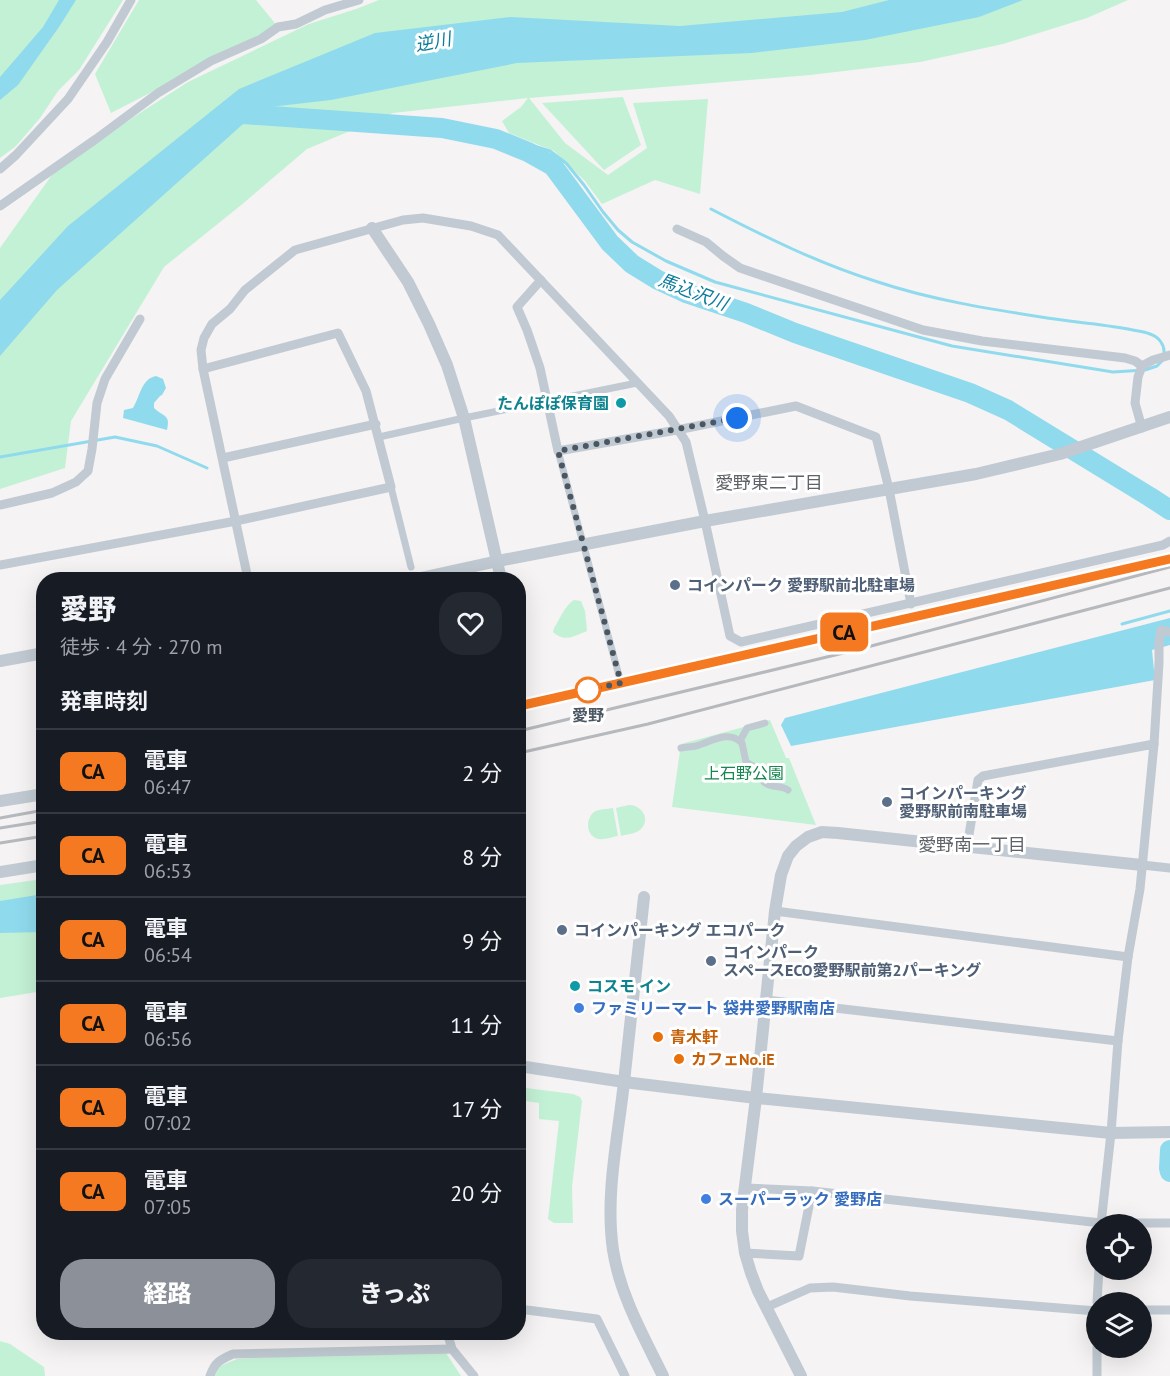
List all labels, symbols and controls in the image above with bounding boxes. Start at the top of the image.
water label: 逆川 [413,26,455,56]
water label: 馬込沢川 [655,268,733,316]
place label: たんぽぽ保育園 [497,393,609,413]
marker: たんぽぽ保育園 [614,396,628,410]
your location [722,403,752,433]
district label: 愛野東二丁目 [715,471,823,494]
place label: コインパーク 愛野駅前北駐車場 [687,575,915,595]
marker: コインパーク 愛野駅前北駐車場 [668,578,682,592]
text: 愛野 [60,590,116,627]
button: heart [439,592,502,655]
line badge: CA [817,612,871,652]
text: CA [832,619,856,646]
text: 徒歩 · 4 分 · 270 m [60,634,223,660]
marker: 愛野 [575,677,601,703]
text: 発車時刻 [60,687,148,715]
place label: 愛野 [572,705,604,725]
text: 電車 [144,746,188,774]
text: CA [81,758,105,785]
text: 2 分 [462,759,502,787]
park label: 上石野公園 [704,763,784,783]
text: 06:47 [144,774,192,800]
place label: コインパーキング 愛野駅前南駐車場 [899,783,1027,821]
marker: コインパーキング 愛野駅前南駐車場 [880,795,894,809]
text: 電車 [144,830,188,858]
district label: 愛野南一丁目 [918,833,1026,856]
text: CA [81,842,105,869]
text: 8 分 [462,843,502,871]
text: 06:53 [144,858,192,884]
text: 電車 [144,914,188,942]
place label: コインパーキング エコパーク [574,920,786,940]
marker: コインパーキング エコパーク [555,923,569,937]
text: CA [81,926,105,953]
text: 9 分 [462,927,502,955]
text: 06:54 [144,942,192,968]
place label: コインパーク スペースECO愛野駅前第2パーキング [723,942,981,980]
marker: コインパーク スペースECO愛野駅前第2パーキング [704,954,718,968]
place label: コスモ イン [587,976,671,996]
marker: コスモ イン [568,979,582,993]
text: 電車 [144,998,188,1026]
place label: ファミリーマート 袋井愛野駅南店 [591,998,835,1018]
marker: ファミリーマート 袋井愛野駅南店 [572,1001,586,1015]
text: CA [81,1010,105,1037]
text: 11 分 [450,1011,502,1039]
text: 06:56 [144,1026,192,1052]
place label: 青木軒 [670,1027,718,1047]
marker: 青木軒 [651,1030,665,1044]
place label: カフェNo.iE [691,1049,775,1069]
marker: カフェNo.iE [672,1052,686,1066]
text: 電車 [144,1082,188,1110]
text: CA [81,1094,105,1121]
text: 17 分 [451,1095,502,1123]
text: 07:02 [144,1110,192,1136]
text: 電車 [144,1166,188,1194]
text: CA [81,1178,105,1205]
text: 20 分 [450,1179,502,1207]
place label: スーパーラック 愛野店 [718,1189,882,1209]
marker: スーパーラック 愛野店 [699,1192,713,1206]
text: 07:05 [144,1194,192,1220]
map controls [1086,1214,1152,1358]
button: locate [1086,1214,1152,1280]
button: 経路 [60,1259,275,1328]
button: きっぷ [287,1259,502,1328]
button: layers [1086,1292,1152,1358]

